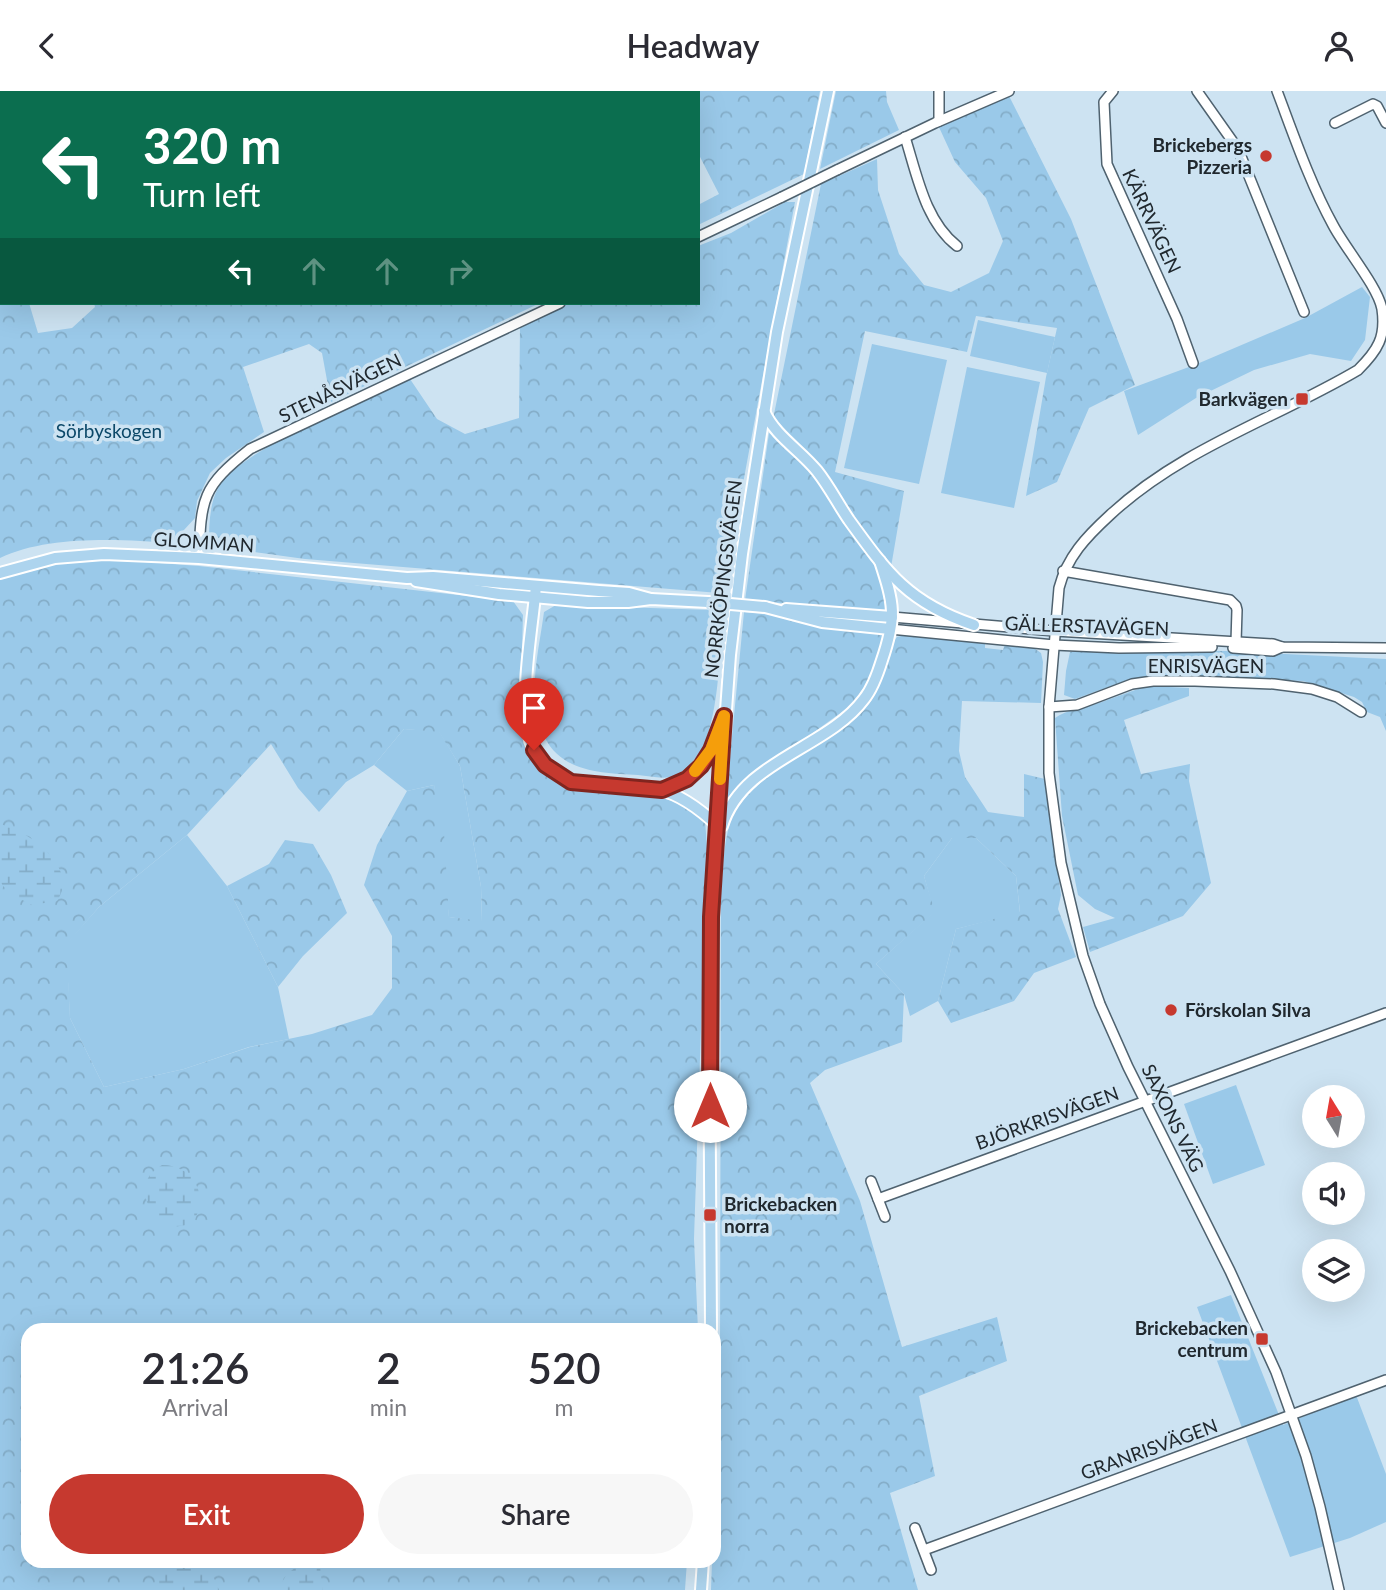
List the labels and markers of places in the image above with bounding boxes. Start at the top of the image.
place label: Brickebergs Pizzeria [1152,133,1252,178]
marker: Brickebergs Pizzeria [1258,148,1274,164]
place label: Barkvägen [1199,387,1288,410]
marker: Barkvägen [1294,391,1310,407]
pin [504,678,564,750]
place label: Förskolan Silva [1185,998,1311,1021]
marker: Förskolan Silva [1163,1002,1179,1018]
place label: Brickebacken norra [724,1192,837,1237]
marker: Brickebacken norra [702,1207,718,1223]
place label: Brickebacken centrum [1135,1316,1248,1361]
marker: Brickebacken centrum [1254,1331,1270,1347]

